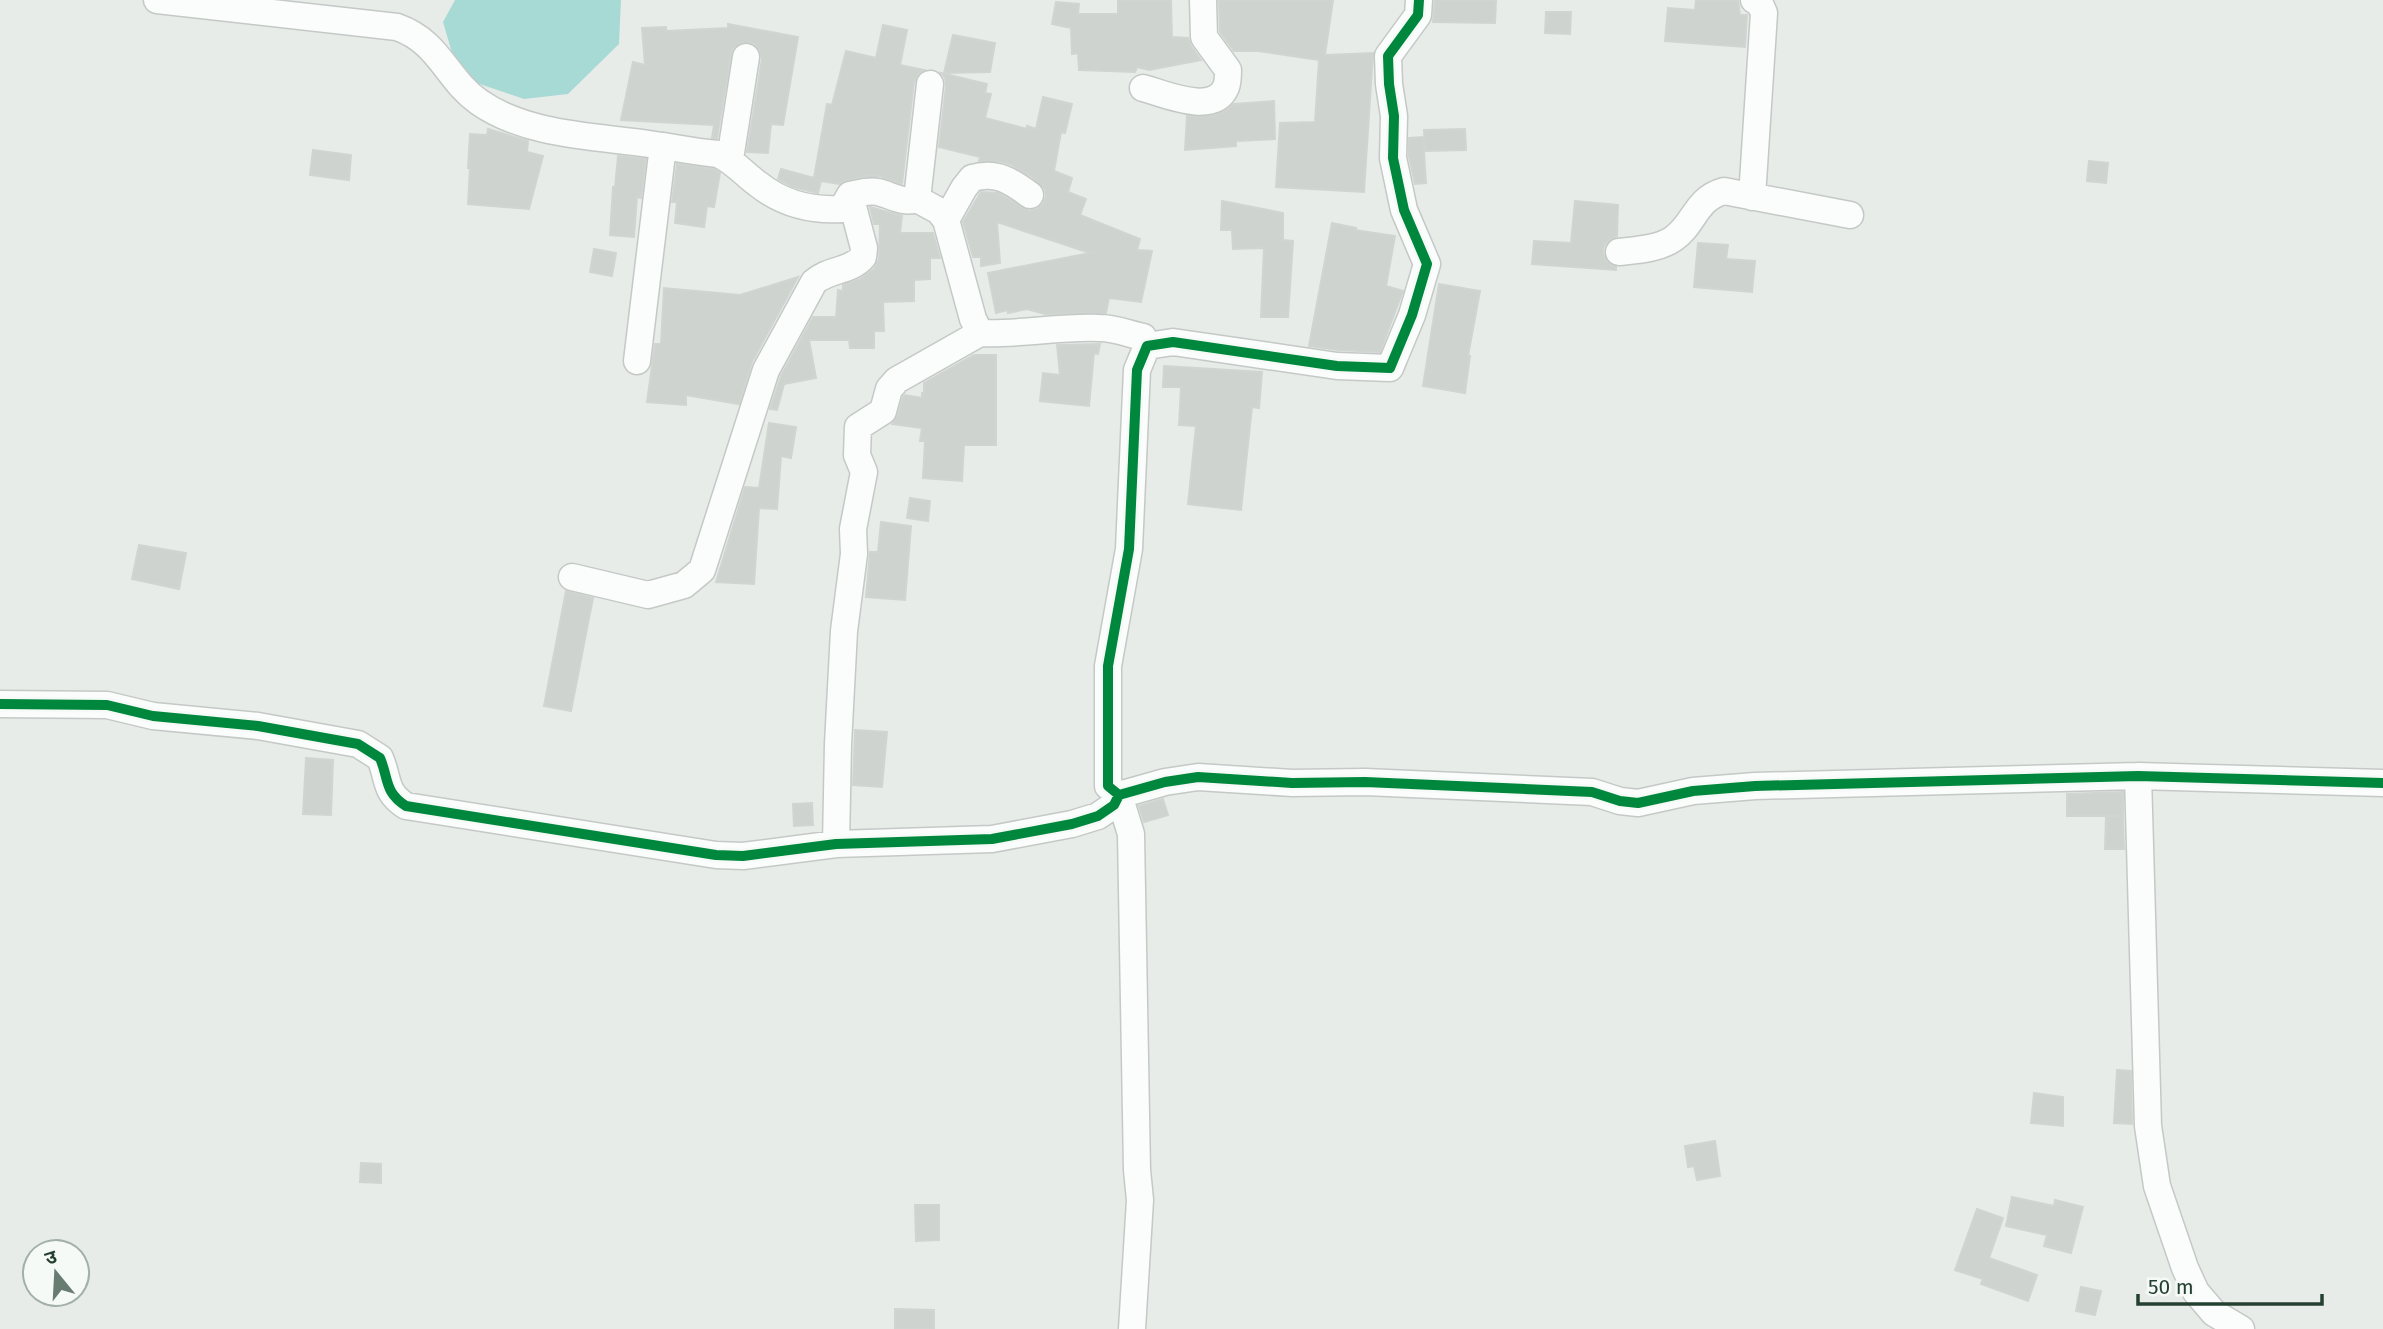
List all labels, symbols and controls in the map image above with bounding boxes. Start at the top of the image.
north arrow [21,1238,91,1308]
text: उ [42,1244,61,1270]
scale bar [2138,1262,2322,1306]
text: 50 m [2148,1274,2194,1300]

